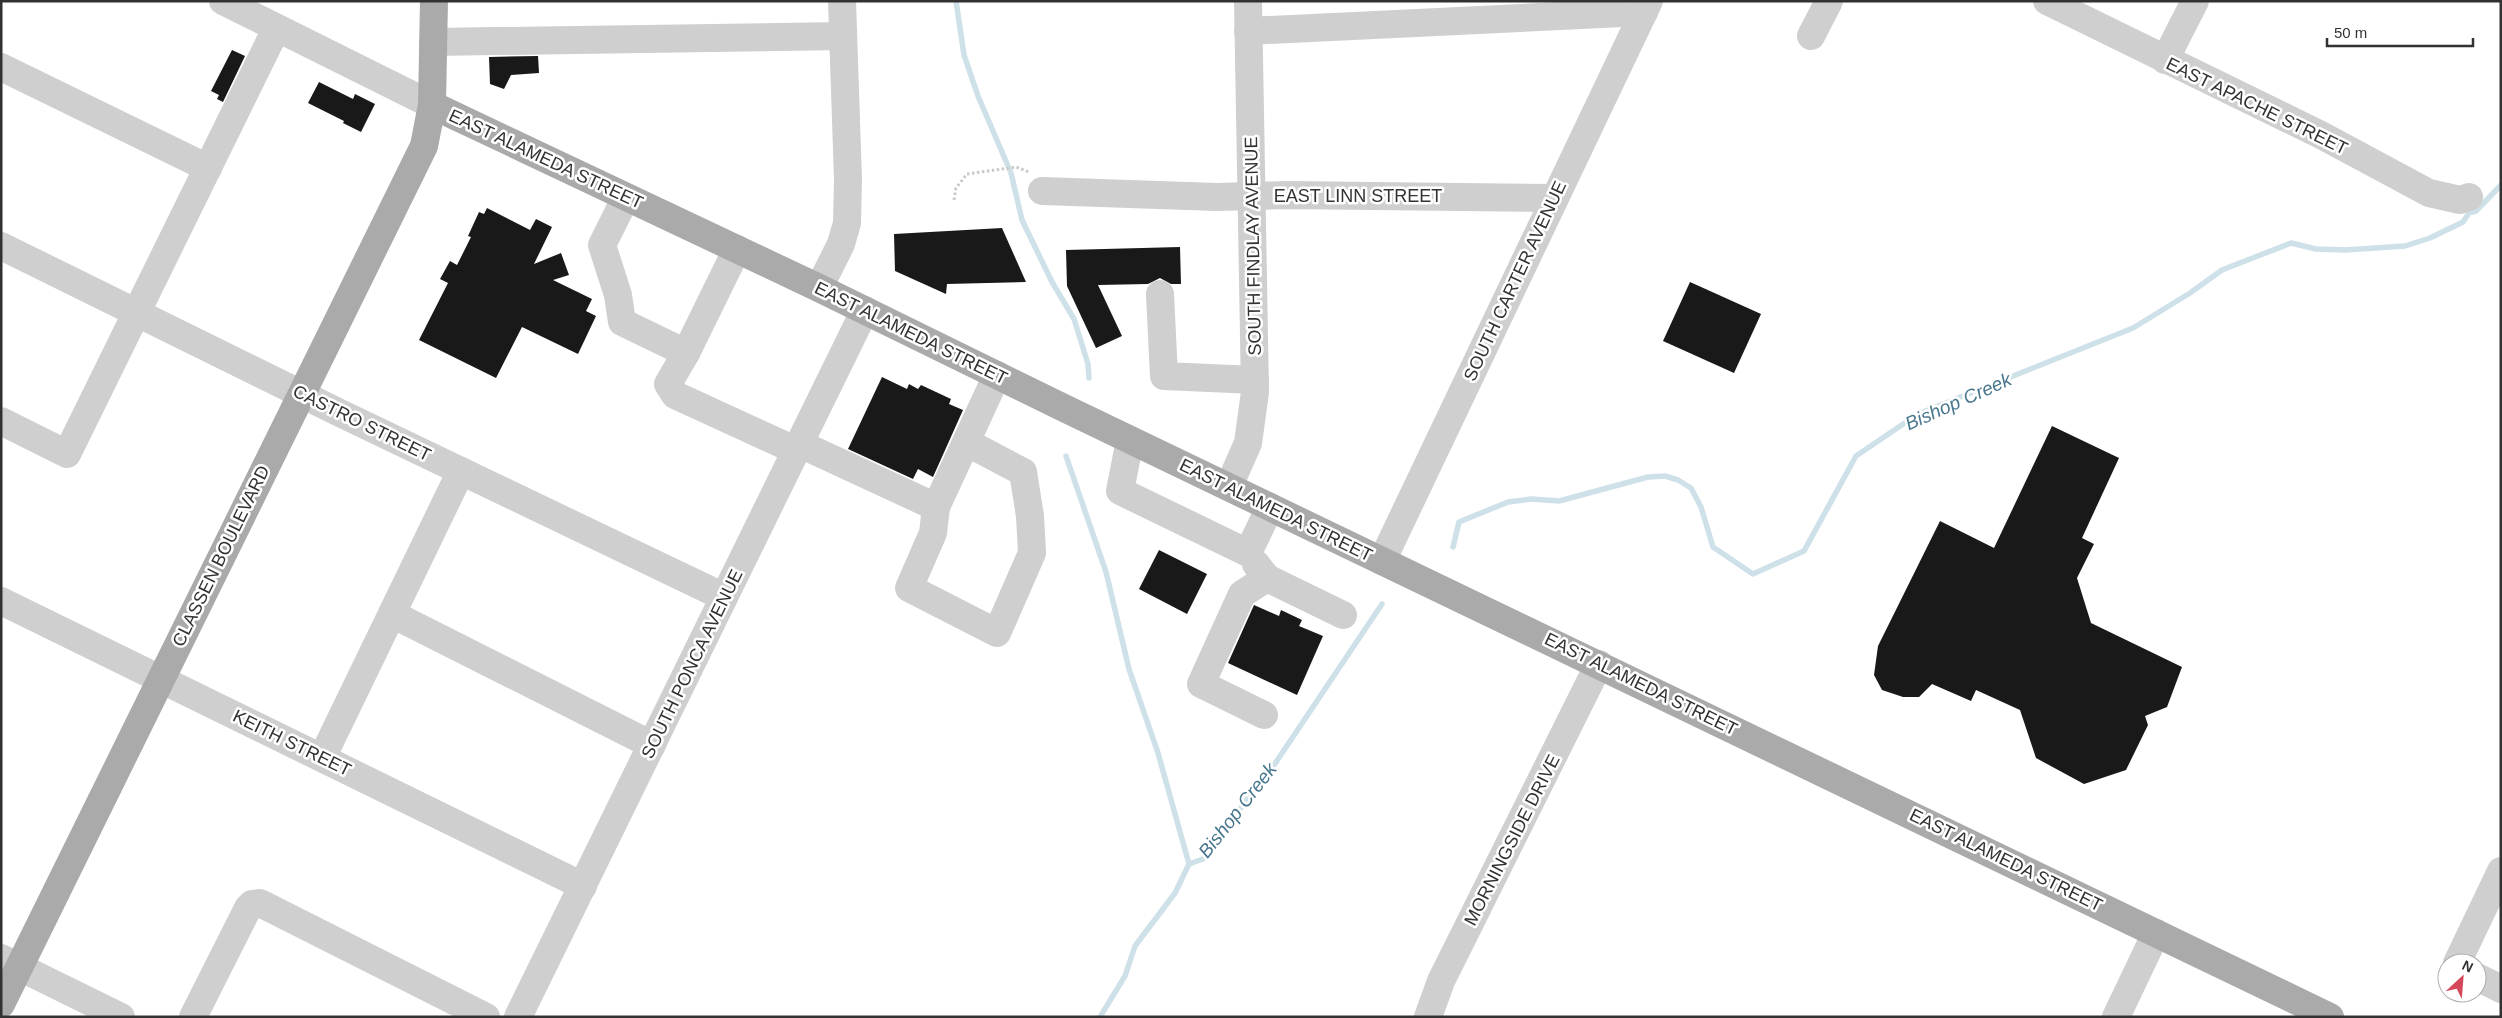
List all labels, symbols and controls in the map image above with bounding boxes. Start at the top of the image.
scale bar [2327,15,2473,47]
text: 50 m [2334,24,2367,41]
street label: EAST APACHE STREET [2163,53,2351,159]
street label: EAST ALAMEDA STREET [446,105,646,213]
street label: SOUTH FINDLAY AVENUE [1241,136,1265,356]
street label: SOUTH CARTER AVENUE [1460,178,1570,384]
street label: EAST LINN STREET [1274,186,1442,206]
street label: EAST ALAMEDA STREET [811,278,1011,388]
water label: Bishop Creek [1902,368,2016,434]
street label: CASTRO STREET [290,381,434,465]
street label: EAST ALAMEDA STREET [1176,455,1376,565]
street label: CLASSEN BOULEVARD [168,462,274,650]
street label: SOUTH PONCA AVENUE [637,566,747,762]
street label: EAST ALAMEDA STREET [1541,629,1741,739]
street label: KEITH STREET [230,706,354,780]
street label: MORNINGSIDE DRIVE [1460,751,1564,929]
water label: Bishop Creek [1194,758,1282,862]
street label: EAST ALAMEDA STREET [1906,805,2106,915]
north arrow [2437,953,2487,1003]
text: N [2460,957,2476,976]

